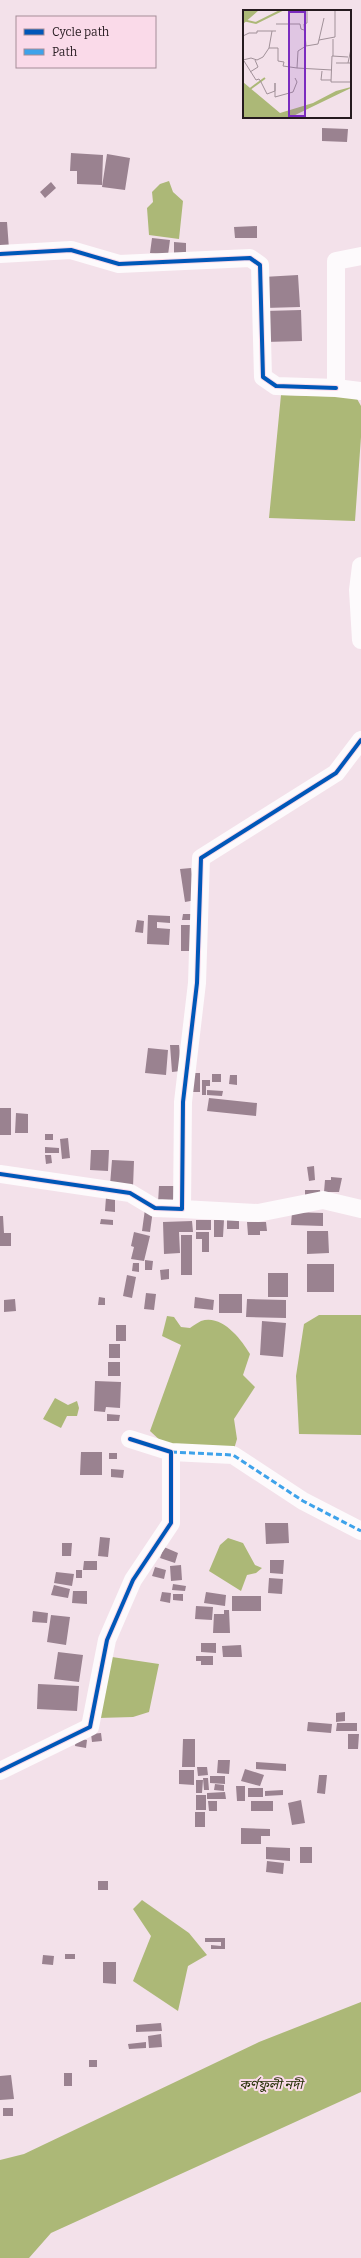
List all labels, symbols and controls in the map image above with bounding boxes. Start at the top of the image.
inset map [243,10,351,118]
legend [16,16,156,68]
text: Cycle path [52,25,110,39]
text: Path [52,45,78,59]
water label: কর্ণফুলী নদী [239,2077,305,2092]

